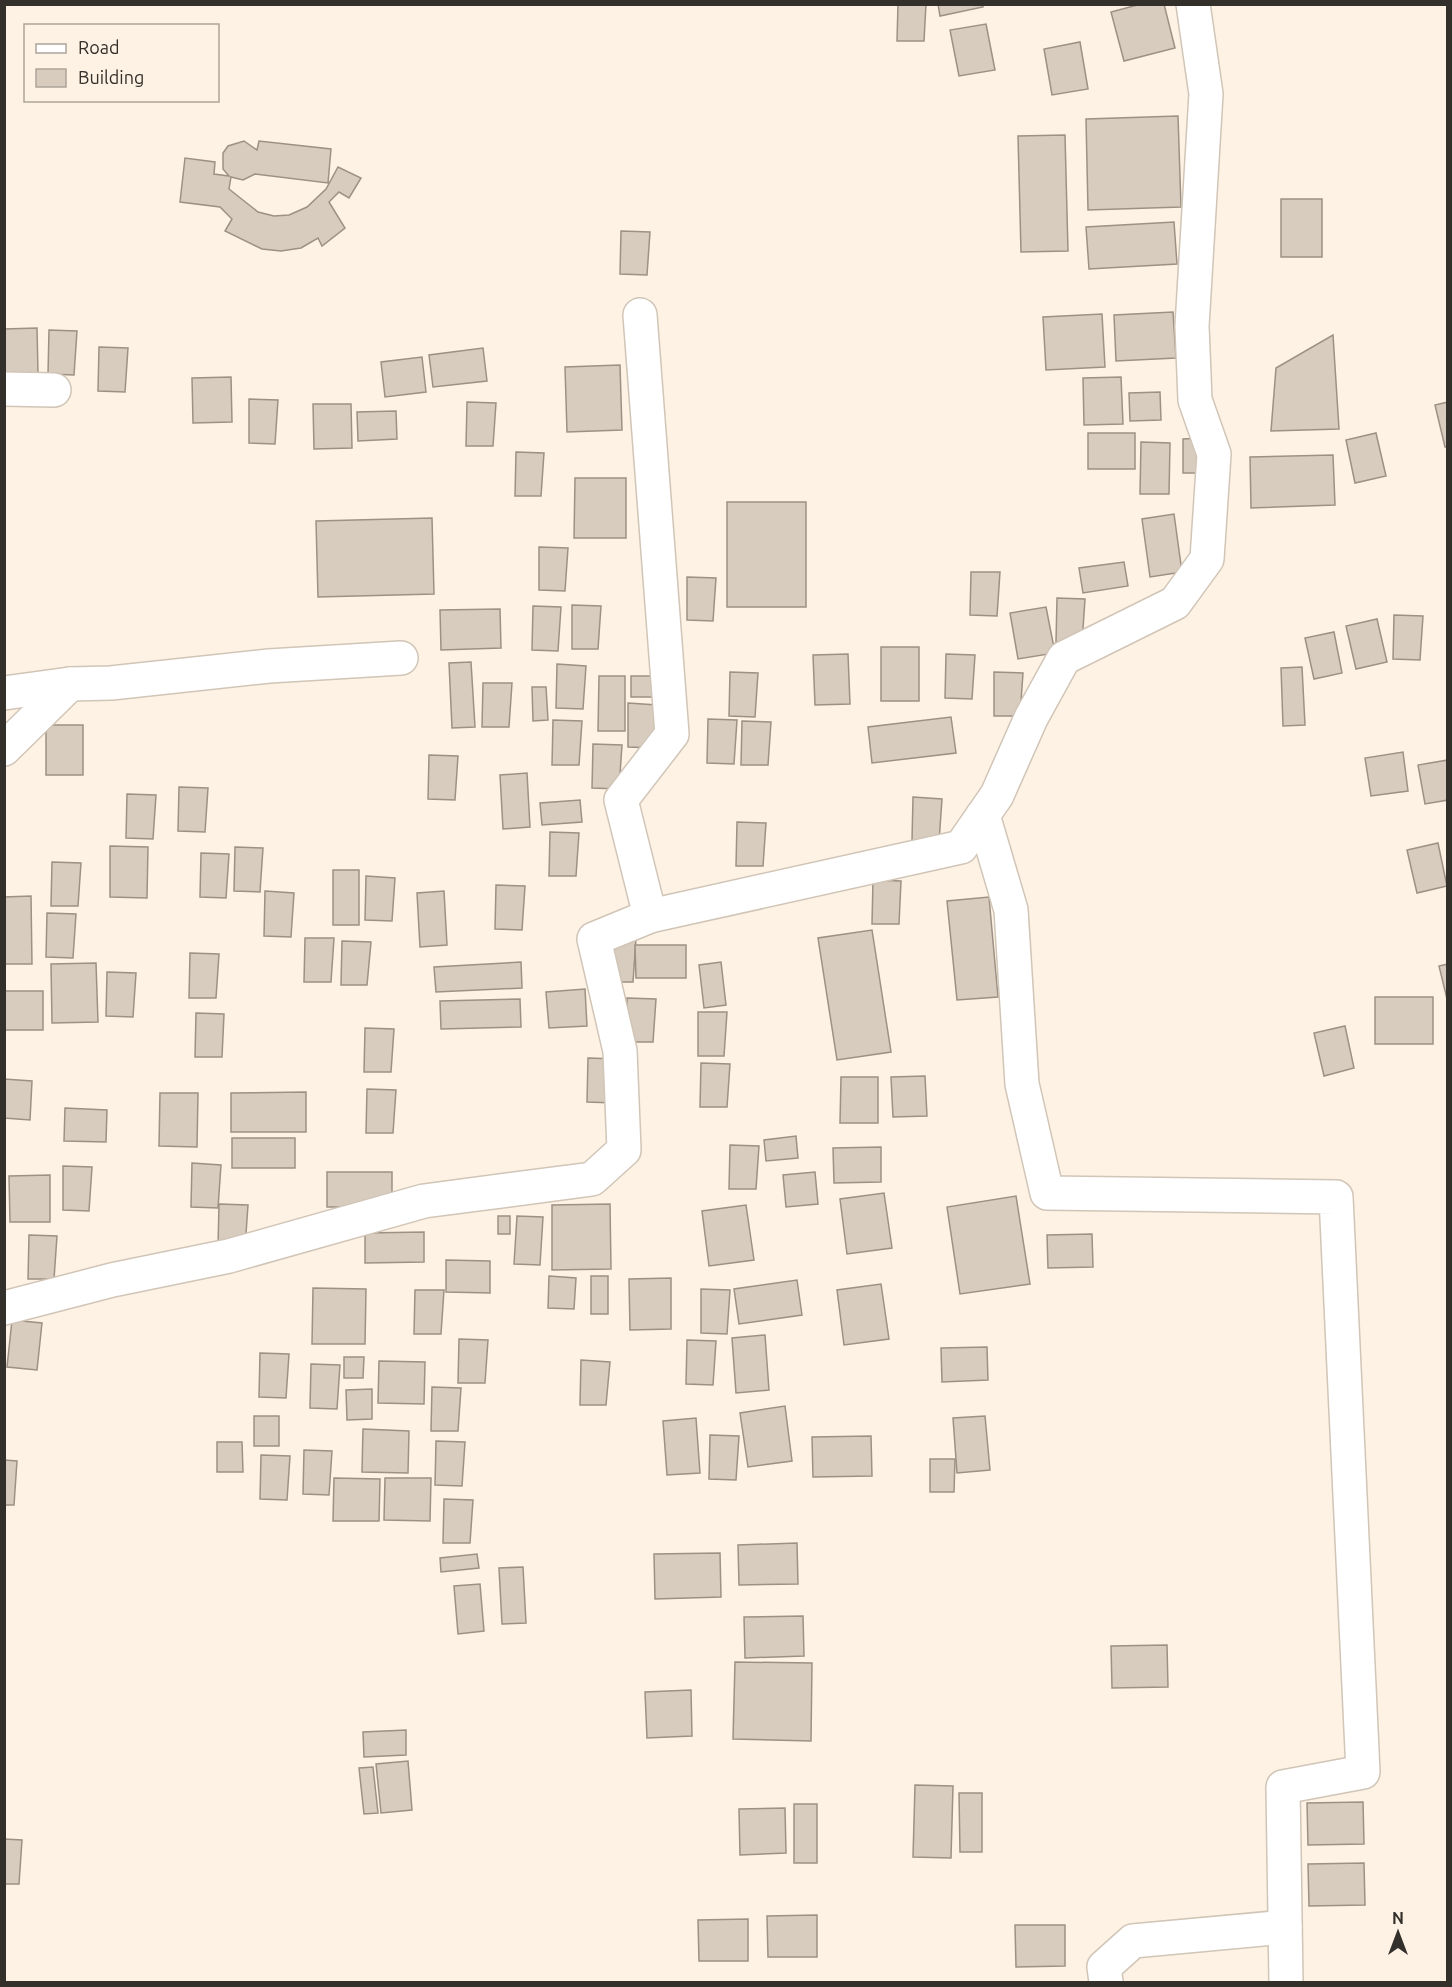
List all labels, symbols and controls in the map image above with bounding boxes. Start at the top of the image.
legend [24,24,219,102]
text: Road [78,37,120,57]
text: Building [78,67,144,87]
north arrow [1368,1903,1428,1963]
text: N [1392,1909,1404,1927]

